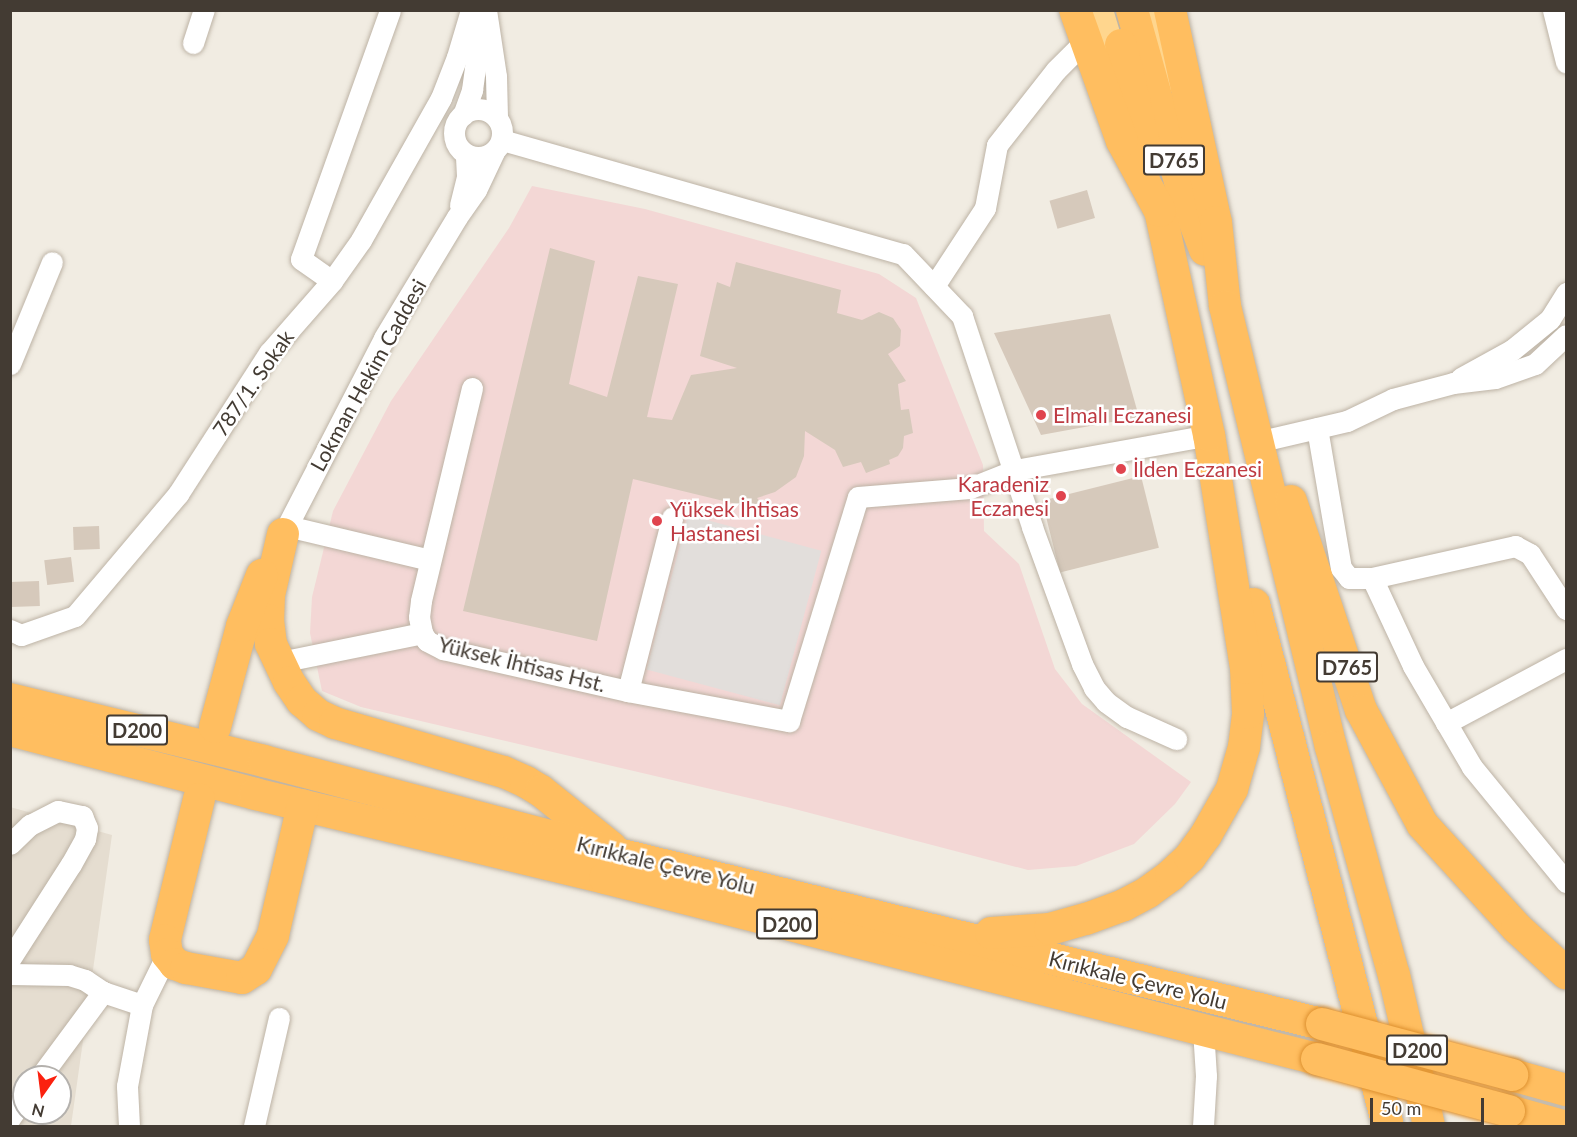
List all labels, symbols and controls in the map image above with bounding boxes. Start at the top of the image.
road number: D765 [1142,143,1206,177]
street label: Lokman Hekim Caddesi [305,275,431,475]
street label: 787/1. Sokak [207,325,299,441]
place label: Elmalı Eczanesi [1053,402,1192,428]
marker: Elmalı Eczanesi [1034,408,1048,422]
place label: İlden Eczanesi [1133,456,1262,482]
marker: İlden Eczanesi [1114,462,1128,476]
place label: Karadeniz Eczanesi [958,471,1049,521]
marker: Karadeniz Eczanesi [1054,489,1068,503]
place label: Yüksek İhtisas Hastanesi [670,496,799,546]
marker: Yüksek İhtisas Hastanesi [648,512,666,530]
street label: Yüksek İhtisas Hst. [436,631,608,697]
road number: D765 [1316,650,1378,684]
road number: D200 [106,713,168,747]
street label: Kırıkkale Çevre Yolu [574,831,758,899]
road number: D200 [756,907,818,941]
street label: Kırıkkale Çevre Yolu [1046,946,1230,1014]
road number: D200 [1386,1033,1448,1067]
north arrow [12,1065,72,1125]
scale bar [1373,1086,1487,1124]
text: 50 m [1381,1097,1421,1119]
text: N [30,1100,46,1122]

